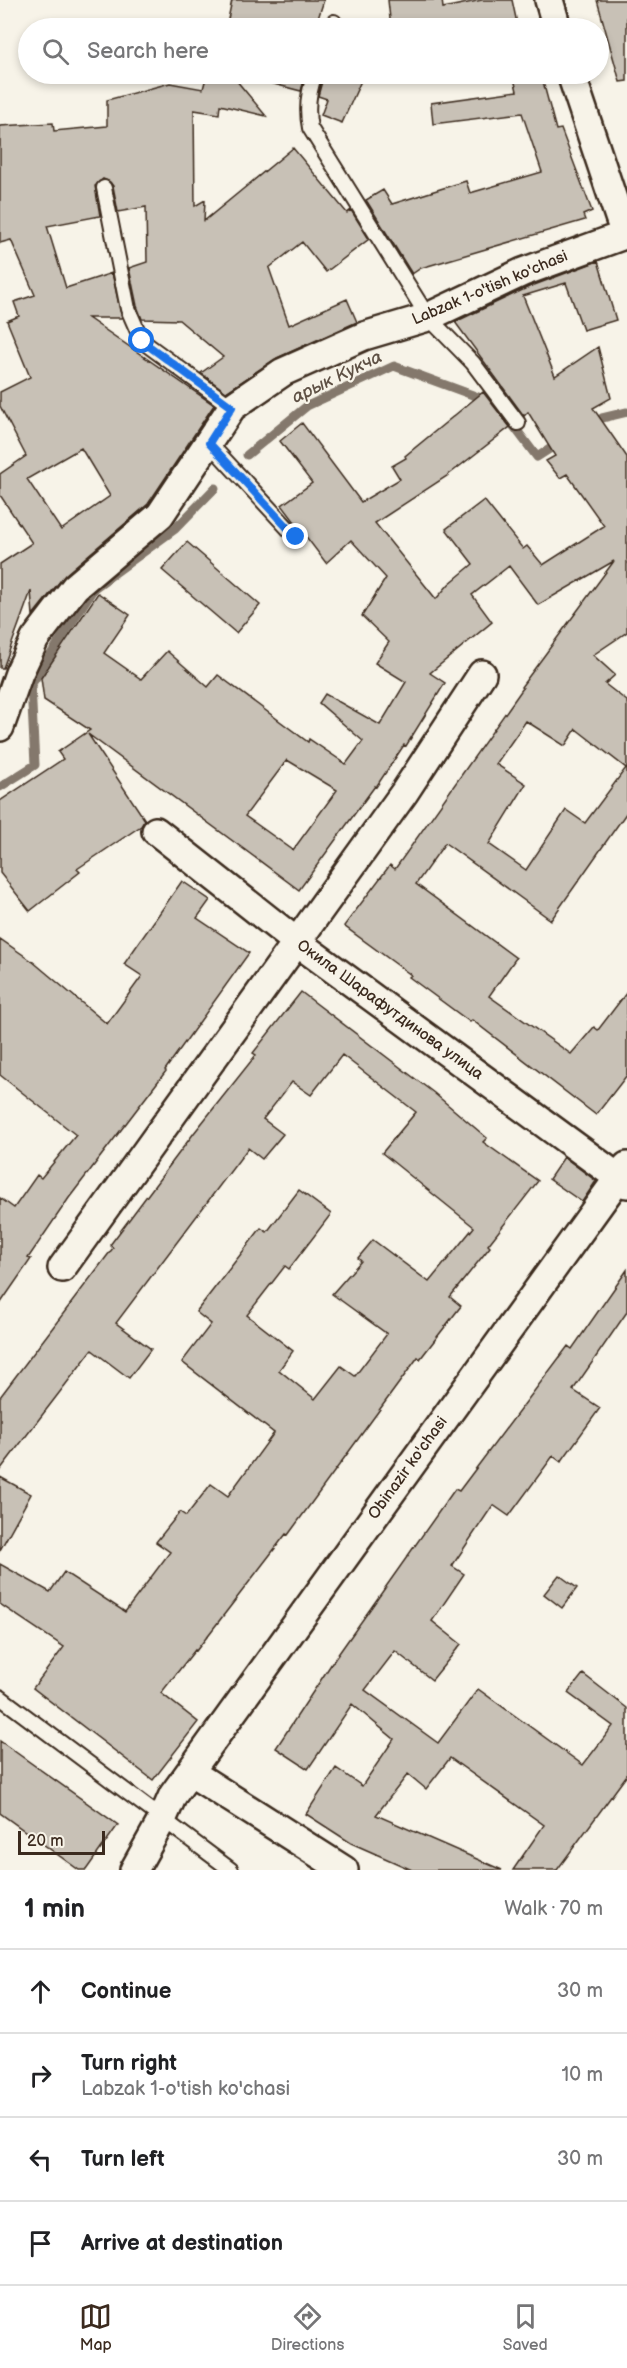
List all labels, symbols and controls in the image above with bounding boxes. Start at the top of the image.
search box [18,18,609,84]
icon: search [39,35,72,68]
text: Search here [87,38,209,65]
street label: Labzak 1-o'tish ko'chasi [409,247,571,329]
route start [128,327,154,353]
water label: арык Кукча [289,346,385,408]
route end [282,523,308,549]
street label: Окила Шарафутдинова улица [293,936,487,1084]
street label: Obinazir ko'chasi [364,1413,452,1523]
scale bar [18,1828,105,1856]
text: 20 m [27,1832,63,1851]
text: 1 min [24,1894,85,1925]
text: Walk · 70 m [504,1897,603,1921]
icon: ahead [24,1975,57,2008]
text: Continue [81,1978,171,2005]
text: 30 m [557,1979,603,2003]
text: Turn right [81,2050,177,2077]
icon: right [24,2059,57,2092]
text: 10 m [562,2063,603,2087]
text: Labzak 1-o'tish ko'chasi [81,2077,290,2101]
icon: left [24,2143,57,2176]
text: Turn left [81,2146,165,2173]
text: 30 m [557,2147,603,2171]
icon: arrive [24,2227,57,2260]
text: Arrive at destination [81,2230,283,2257]
tab: Map [79,2300,112,2355]
tab: Directions [271,2300,344,2355]
tab: Saved [503,2300,548,2355]

